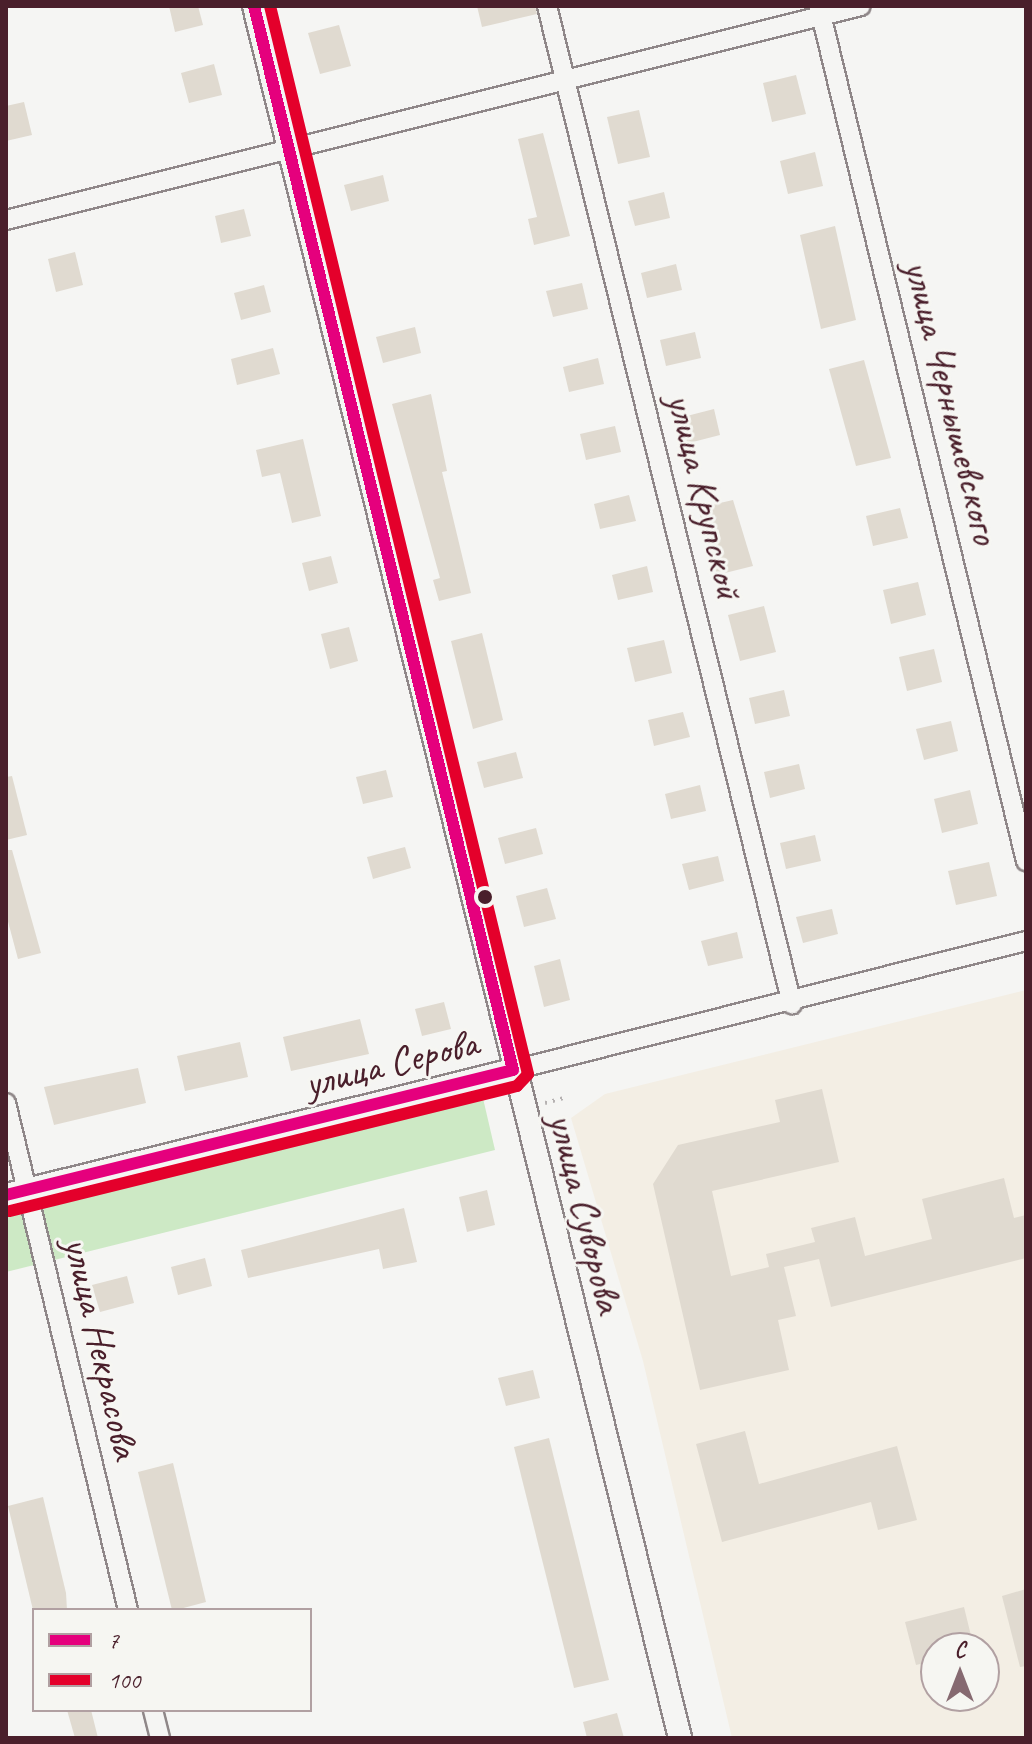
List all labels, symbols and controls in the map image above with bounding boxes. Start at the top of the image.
street label: улица Чернышевского [894,256,1010,548]
street label: улица Крупской [656,388,754,604]
unlabelled marker [477,889,493,905]
street label: улица Серова [300,1018,482,1108]
street label: улица Суворова [538,1108,634,1318]
street label: улица Некрасова [53,1232,151,1464]
legend [32,1608,312,1712]
text: 7 [108,1625,119,1655]
north arrow [920,1632,1000,1712]
text: С [955,1636,965,1664]
text: 100 [108,1665,140,1695]

